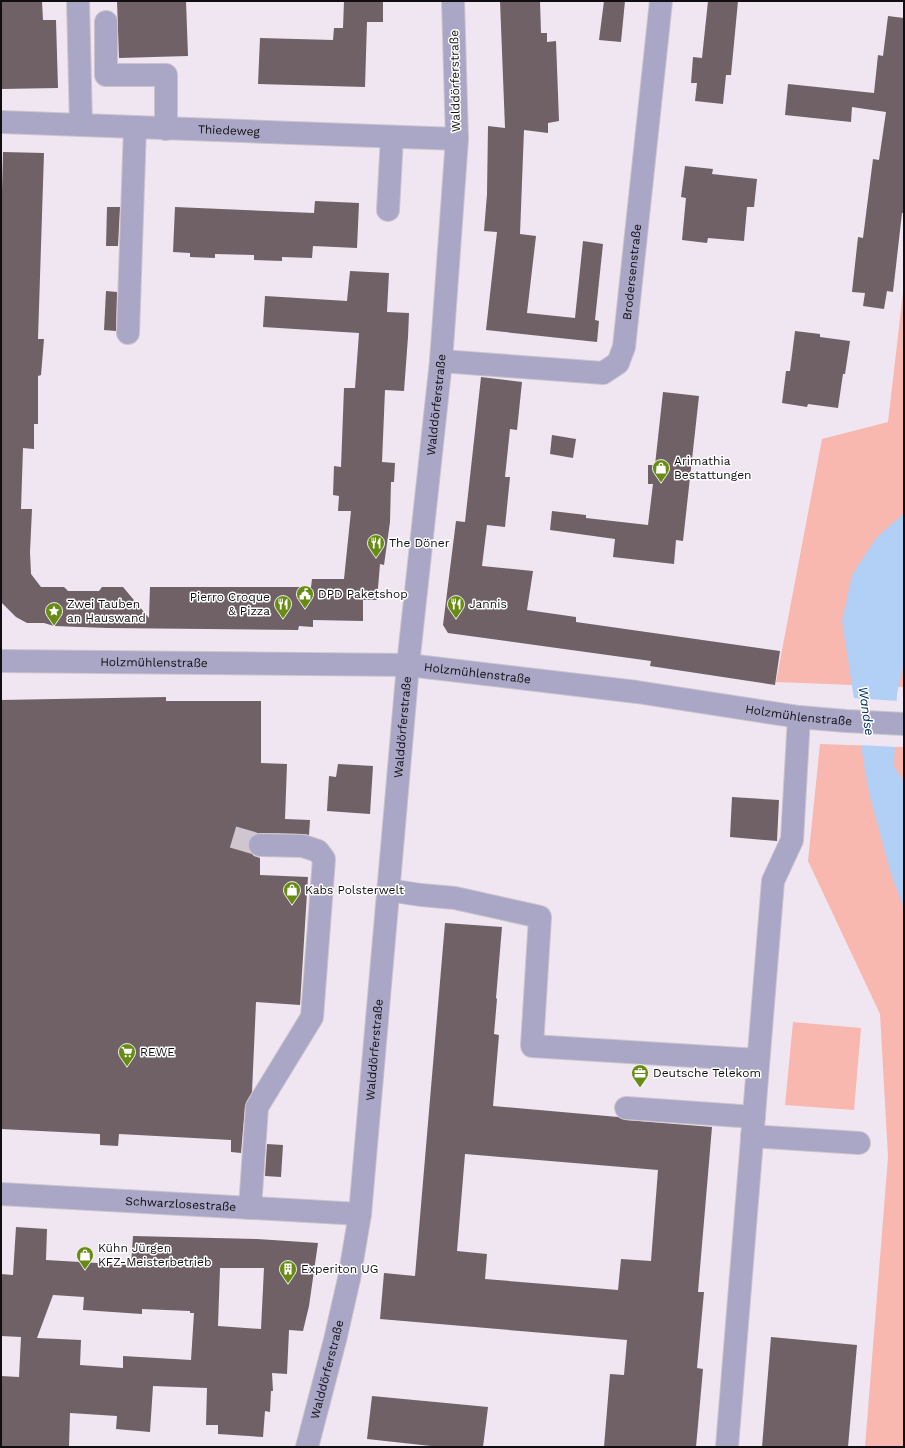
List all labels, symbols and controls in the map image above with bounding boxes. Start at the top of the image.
street label: Walddörferstraße [447,30,463,132]
street label: Thiedeweg [198,122,261,139]
street label: Brodersenstraße [620,223,644,321]
street label: Walddörferstraße [424,353,448,456]
place label: Arimathia Bestattungen [674,454,752,482]
shop icon: Arimathia Bestattungen [651,458,671,483]
restaurant icon: The Döner [366,533,386,558]
place label: The Döner [389,536,450,550]
public building icon: DPD Paketshop [295,584,315,609]
place label: DPD Paketshop [318,587,408,601]
place label: Pierro Croque & Pizza [190,590,270,618]
restaurant icon: Pierro Croque & Pizza [273,594,293,619]
restaurant icon: Jannis [446,594,466,619]
place label: Zwei Tauben an Hauswand [67,597,146,625]
place label: Jannis [469,597,507,611]
place icon: Zwei Tauben an Hauswand [44,601,64,626]
street label: Holzmühlenstraße [100,655,208,670]
street label: Holzmühlenstraße [423,660,532,686]
street label: Walddörferstraße [391,675,414,778]
water label: Wandse [856,685,877,737]
street label: Holzmühlenstraße [744,702,853,728]
shop icon: Kabs Polsterwelt [282,880,302,905]
place label: Kabs Polsterwelt [305,883,404,897]
street label: Walddörferstraße [363,998,386,1101]
supermarket icon: REWE [117,1042,137,1067]
place label: REWE [140,1045,175,1059]
office icon: Deutsche Telekom [630,1063,650,1088]
place label: Deutsche Telekom [653,1066,761,1080]
street label: Schwarzlosestraße [125,1194,237,1214]
place label: Kühn Jürgen KFZ-Meisterbetrieb [98,1241,211,1269]
shop icon: Kühn Jürgen KFZ-Meisterbetrieb [75,1245,95,1270]
building icon: Experiton UG [278,1259,298,1284]
place label: Experiton UG [301,1262,379,1276]
street label: Walddörferstraße [308,1318,346,1421]

